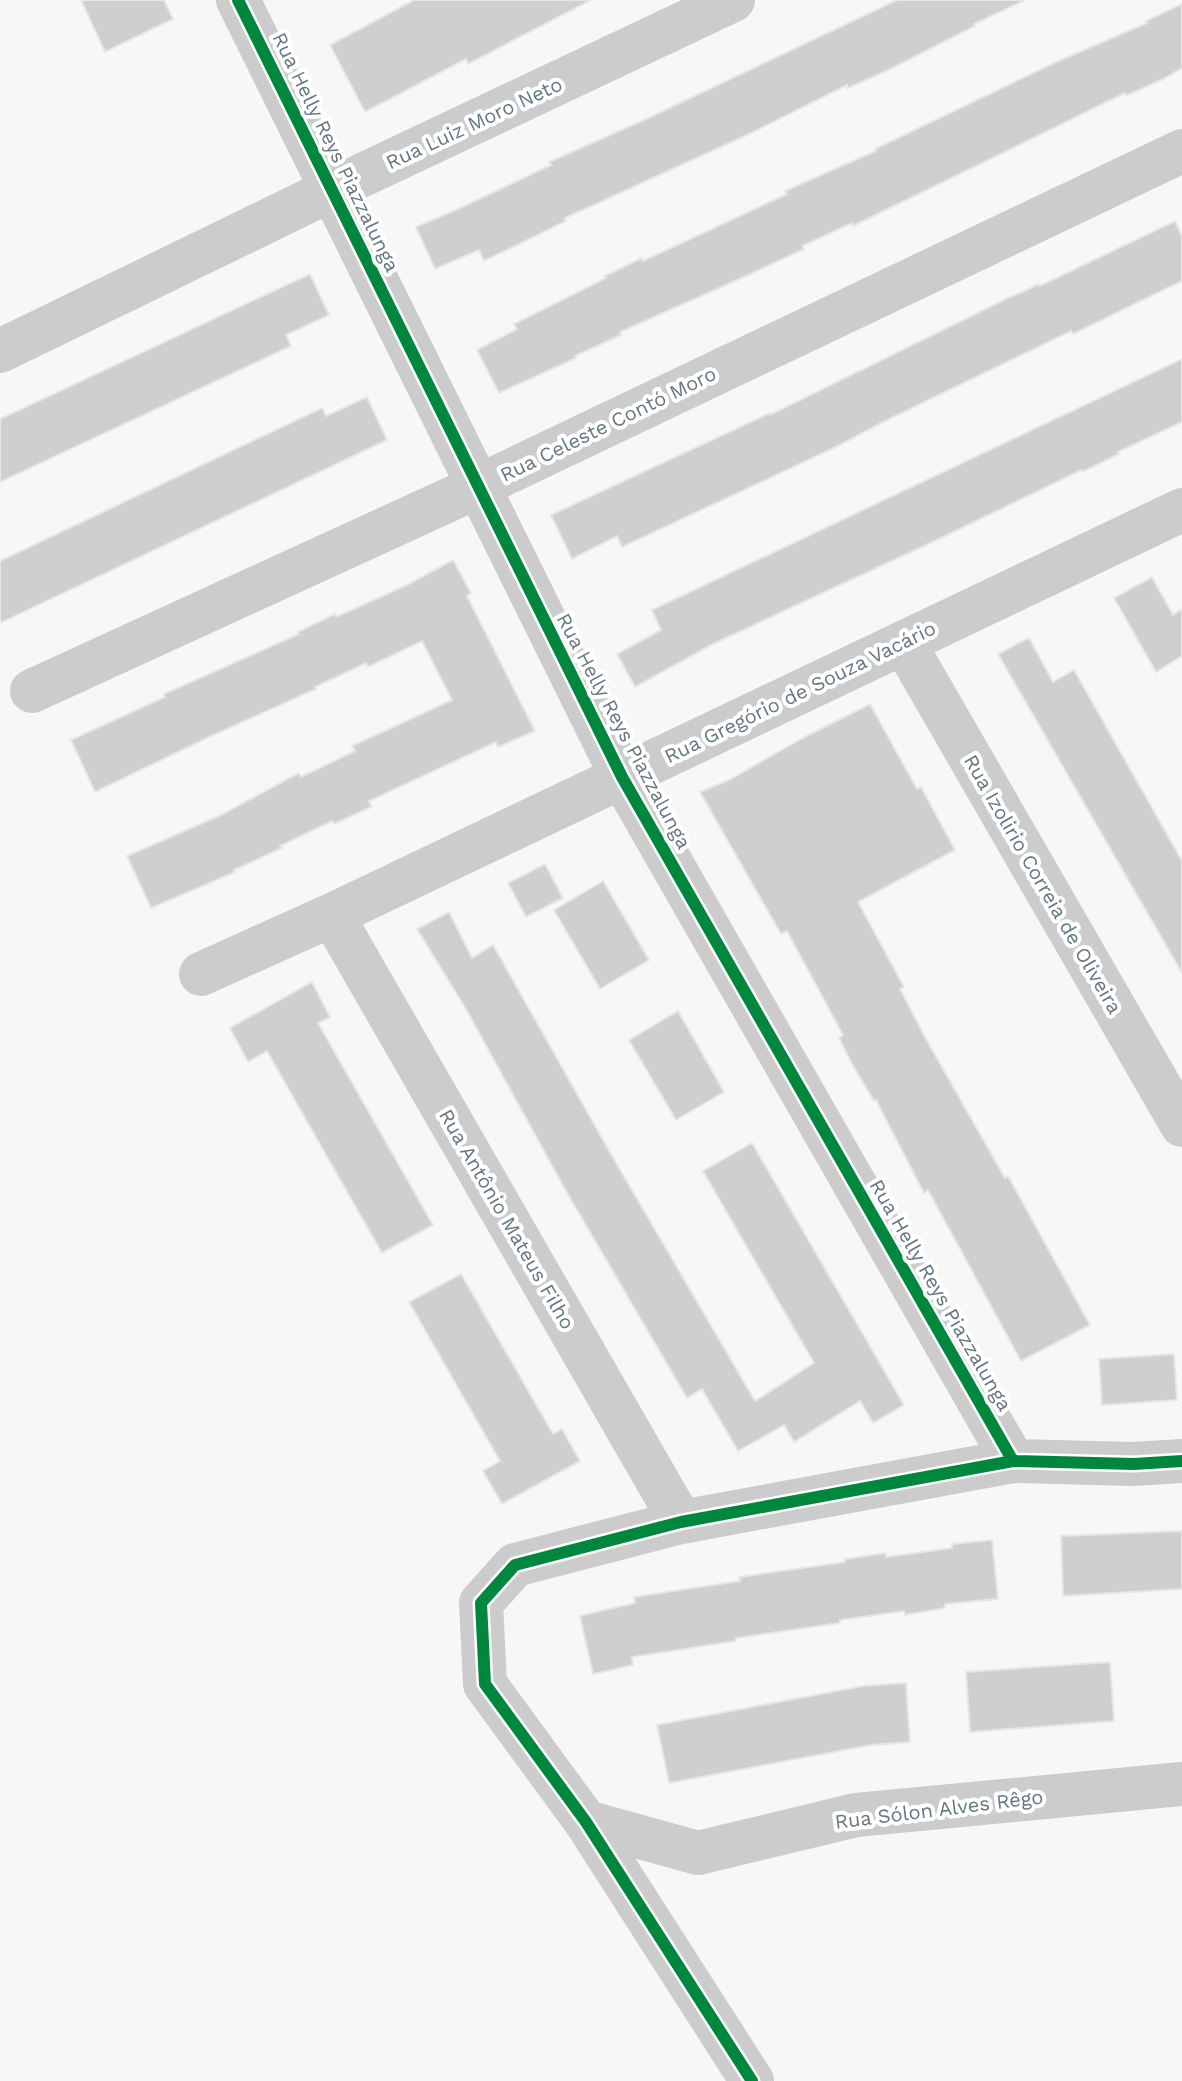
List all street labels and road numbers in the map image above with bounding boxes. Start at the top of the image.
street label: Rua Helly Reys Piazzalunga [268,28,404,276]
street label: Rua Luiz Moro Neto [382,72,566,174]
street label: Rua Celeste Contó Moro [496,361,720,487]
street label: Rua Helly Reys Piazzalunga [552,609,696,853]
street label: Rua Gregório de Souza Vacário [660,616,940,768]
street label: Rua Izolirio Correia de Oliveira [959,750,1127,1018]
street label: Rua Antônio Mateus Filho [434,1105,580,1333]
street label: Rua Helly Reys Piazzalunga [865,1175,1017,1415]
street label: Rua Sólon Alves Rêgo [833,1784,1045,1834]

